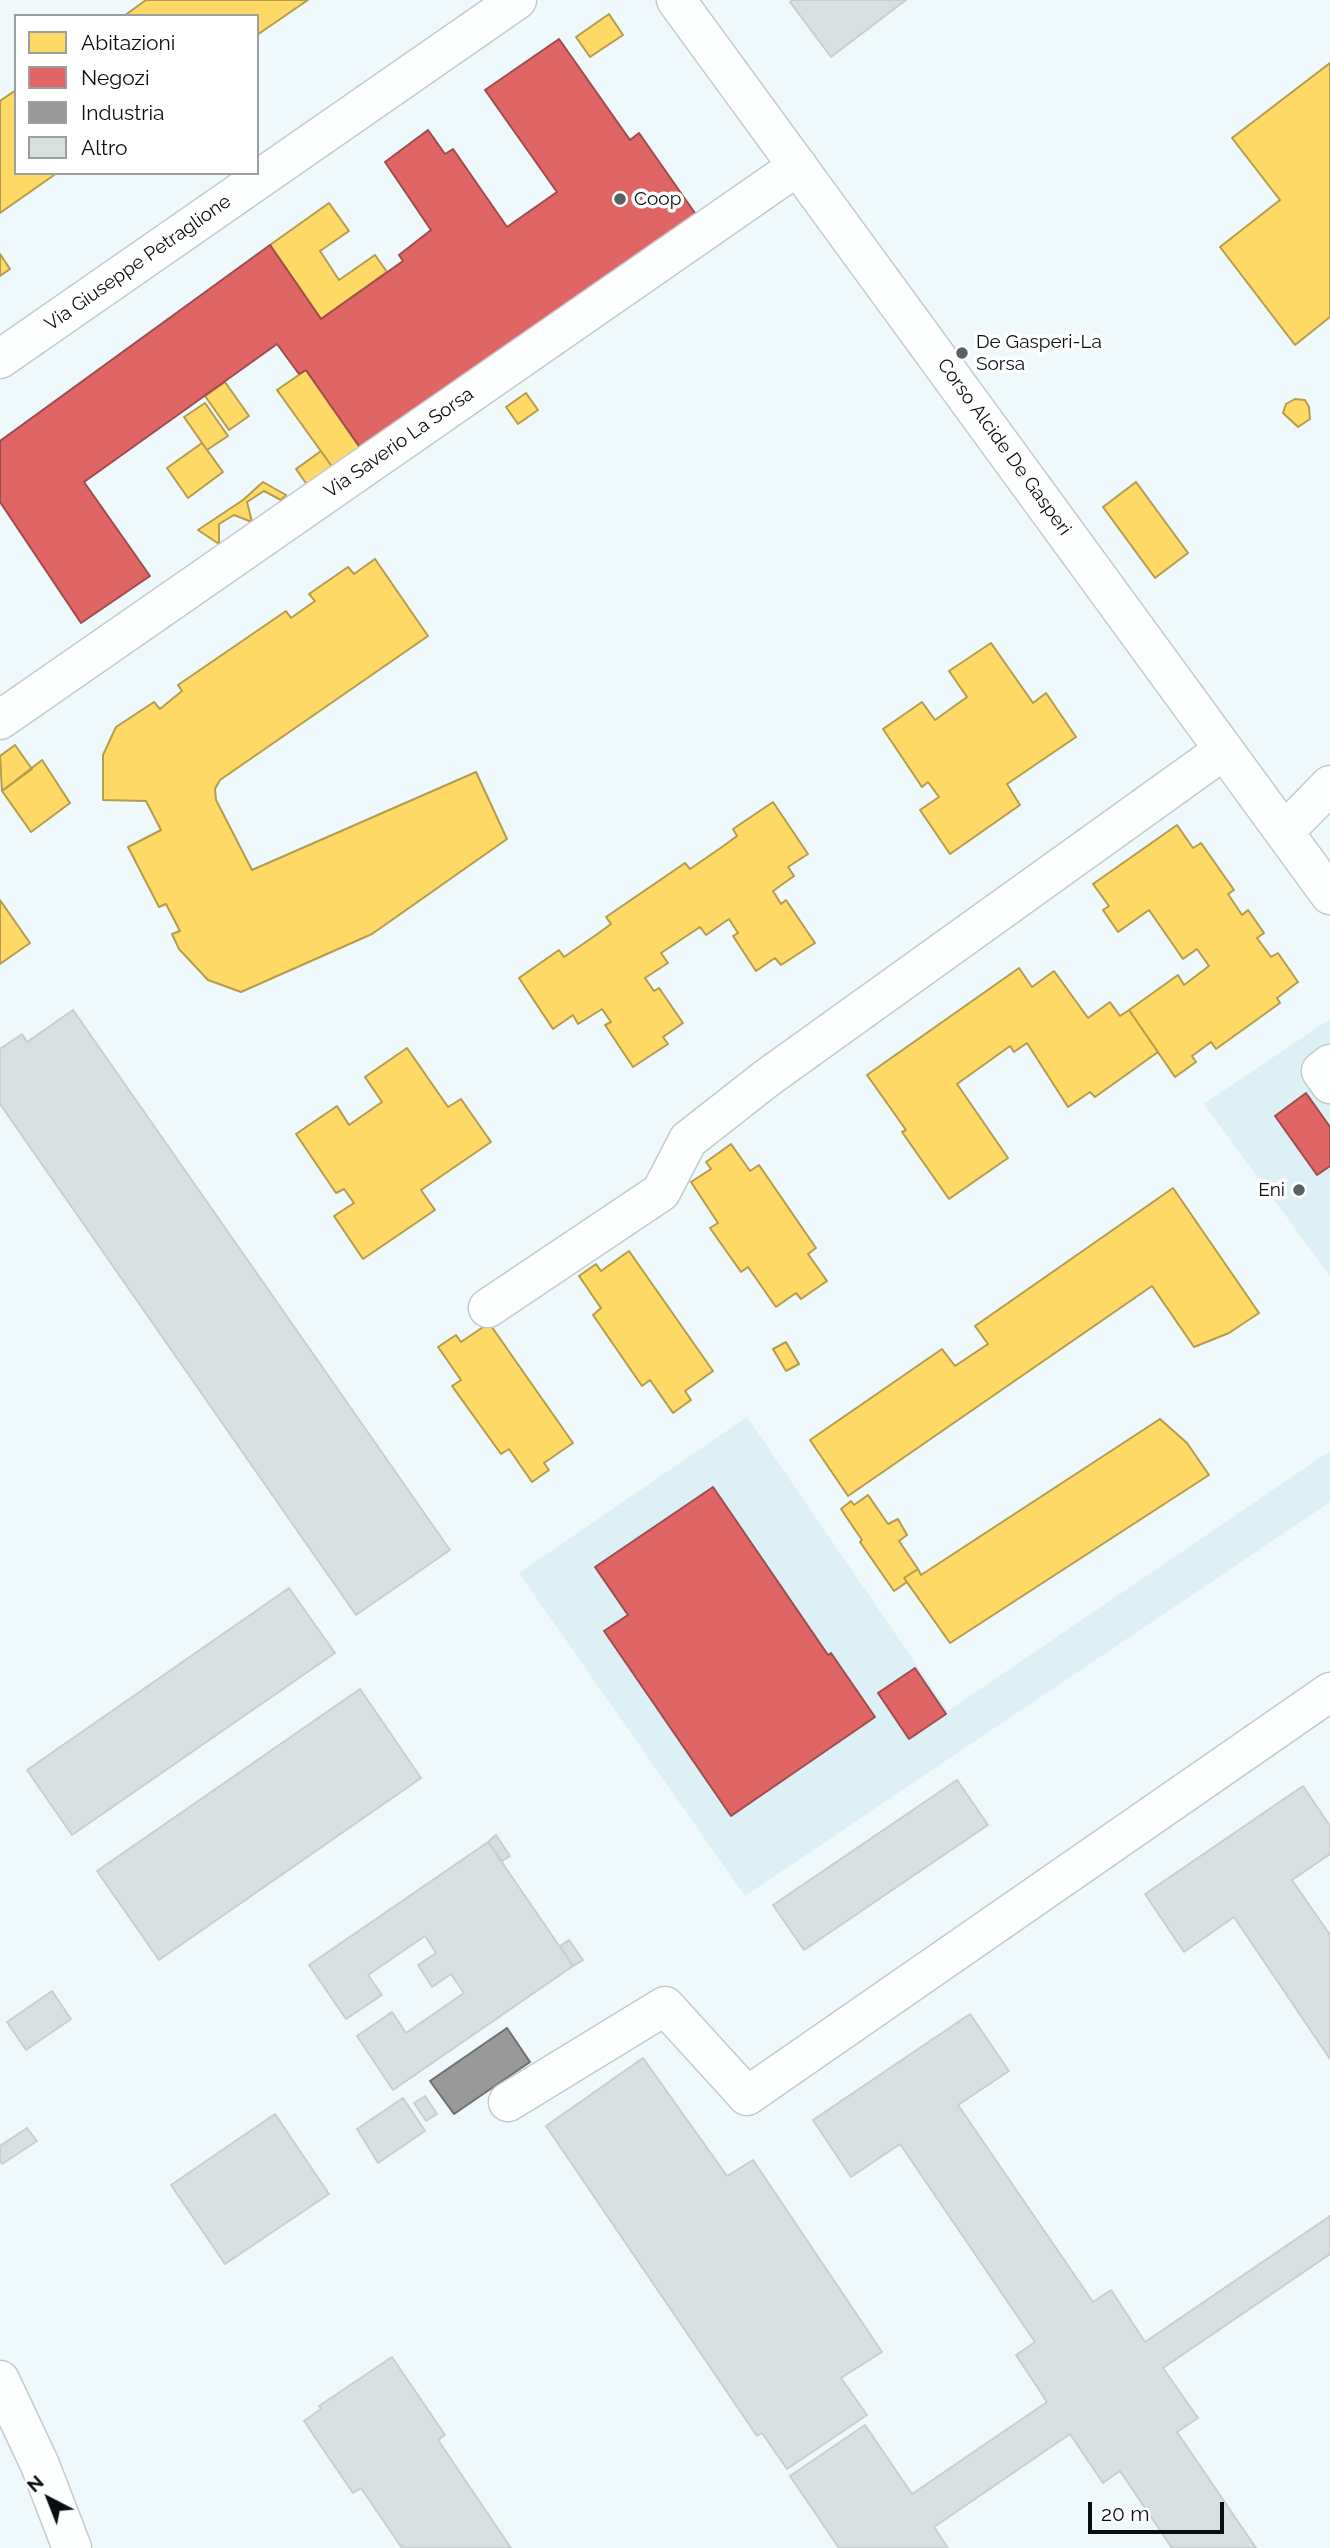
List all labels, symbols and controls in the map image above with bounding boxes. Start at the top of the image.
legend [14,14,259,175]
text: Abitazioni [81,30,175,55]
text: Negozi [81,65,150,90]
text: Industria [81,100,165,125]
text: Altro [81,135,127,160]
place label: Coop [634,188,681,210]
street label: Via Giuseppe Petraglione [41,190,235,336]
marker: Coop [612,191,628,207]
place label: De Gasperi-La Sorsa [976,331,1102,375]
marker: De Gasperi-La Sorsa [954,345,970,361]
street label: Corso Alcide De Gasperi [932,354,1076,540]
street label: Via Saverio La Sorsa [320,383,478,503]
place label: Eni [1258,1179,1285,1201]
marker: Eni [1291,1182,1307,1198]
north arrow [14,2464,84,2534]
text: N [22,2470,48,2496]
scale bar [1092,2488,1228,2532]
text: 20 m [1101,2501,1149,2526]

